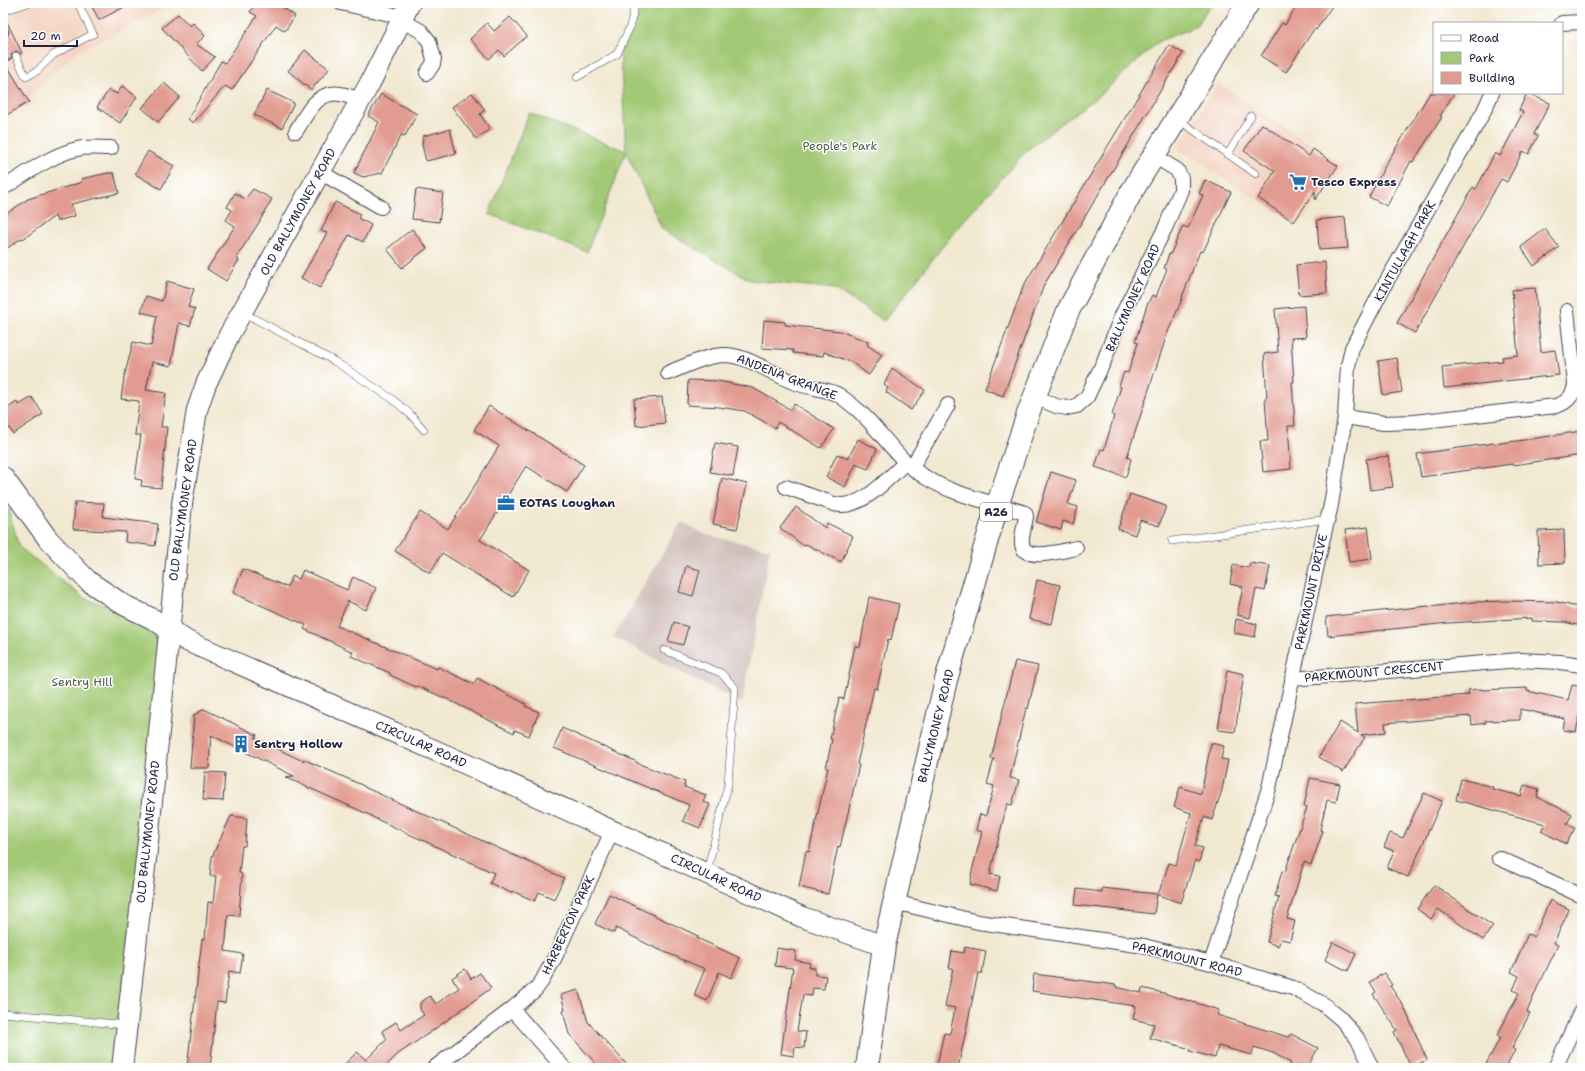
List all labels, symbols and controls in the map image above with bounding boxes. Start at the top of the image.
scale bar [24,22,77,48]
legend [1433,22,1563,94]
text: 20 m [30,28,61,44]
text: Road [1469,30,1500,46]
text: Park [1469,50,1495,66]
text: Building [1469,70,1515,86]
park label: People's Park [803,138,878,154]
street label: OLD BALLYMONEY ROAD [256,145,340,278]
supermarket icon: Tesco Express [1288,172,1308,192]
place label: Tesco Express [1311,174,1397,190]
street label: KINTULLAGH PARK [1371,197,1440,304]
street label: BALLYMONEY ROAD [1102,242,1164,354]
street label: ANDENA GRANGE [734,350,840,404]
street label: OLD BALLYMONEY ROAD [165,438,201,582]
office icon: EOTAS Loughan [496,493,516,513]
place label: EOTAS Loughan [519,495,615,511]
road number: A26 [980,503,1012,521]
street label: PARKMOUNT DRIVE [1291,533,1331,651]
street label: PARKMOUNT CRESCENT [1304,658,1445,686]
street label: BALLYMONEY ROAD [914,668,958,784]
park label: Sentry Hill [52,674,113,690]
street label: CIRCULAR ROAD [373,717,469,771]
building icon: Sentry Hollow [231,734,251,754]
place label: Sentry Hollow [254,736,343,752]
street label: OLD BALLYMONEY ROAD [133,760,163,904]
street label: CIRCULAR ROAD [668,850,764,906]
street label: HARBERTON PARK [538,872,598,977]
street label: PARKMOUNT ROAD [1130,938,1244,980]

